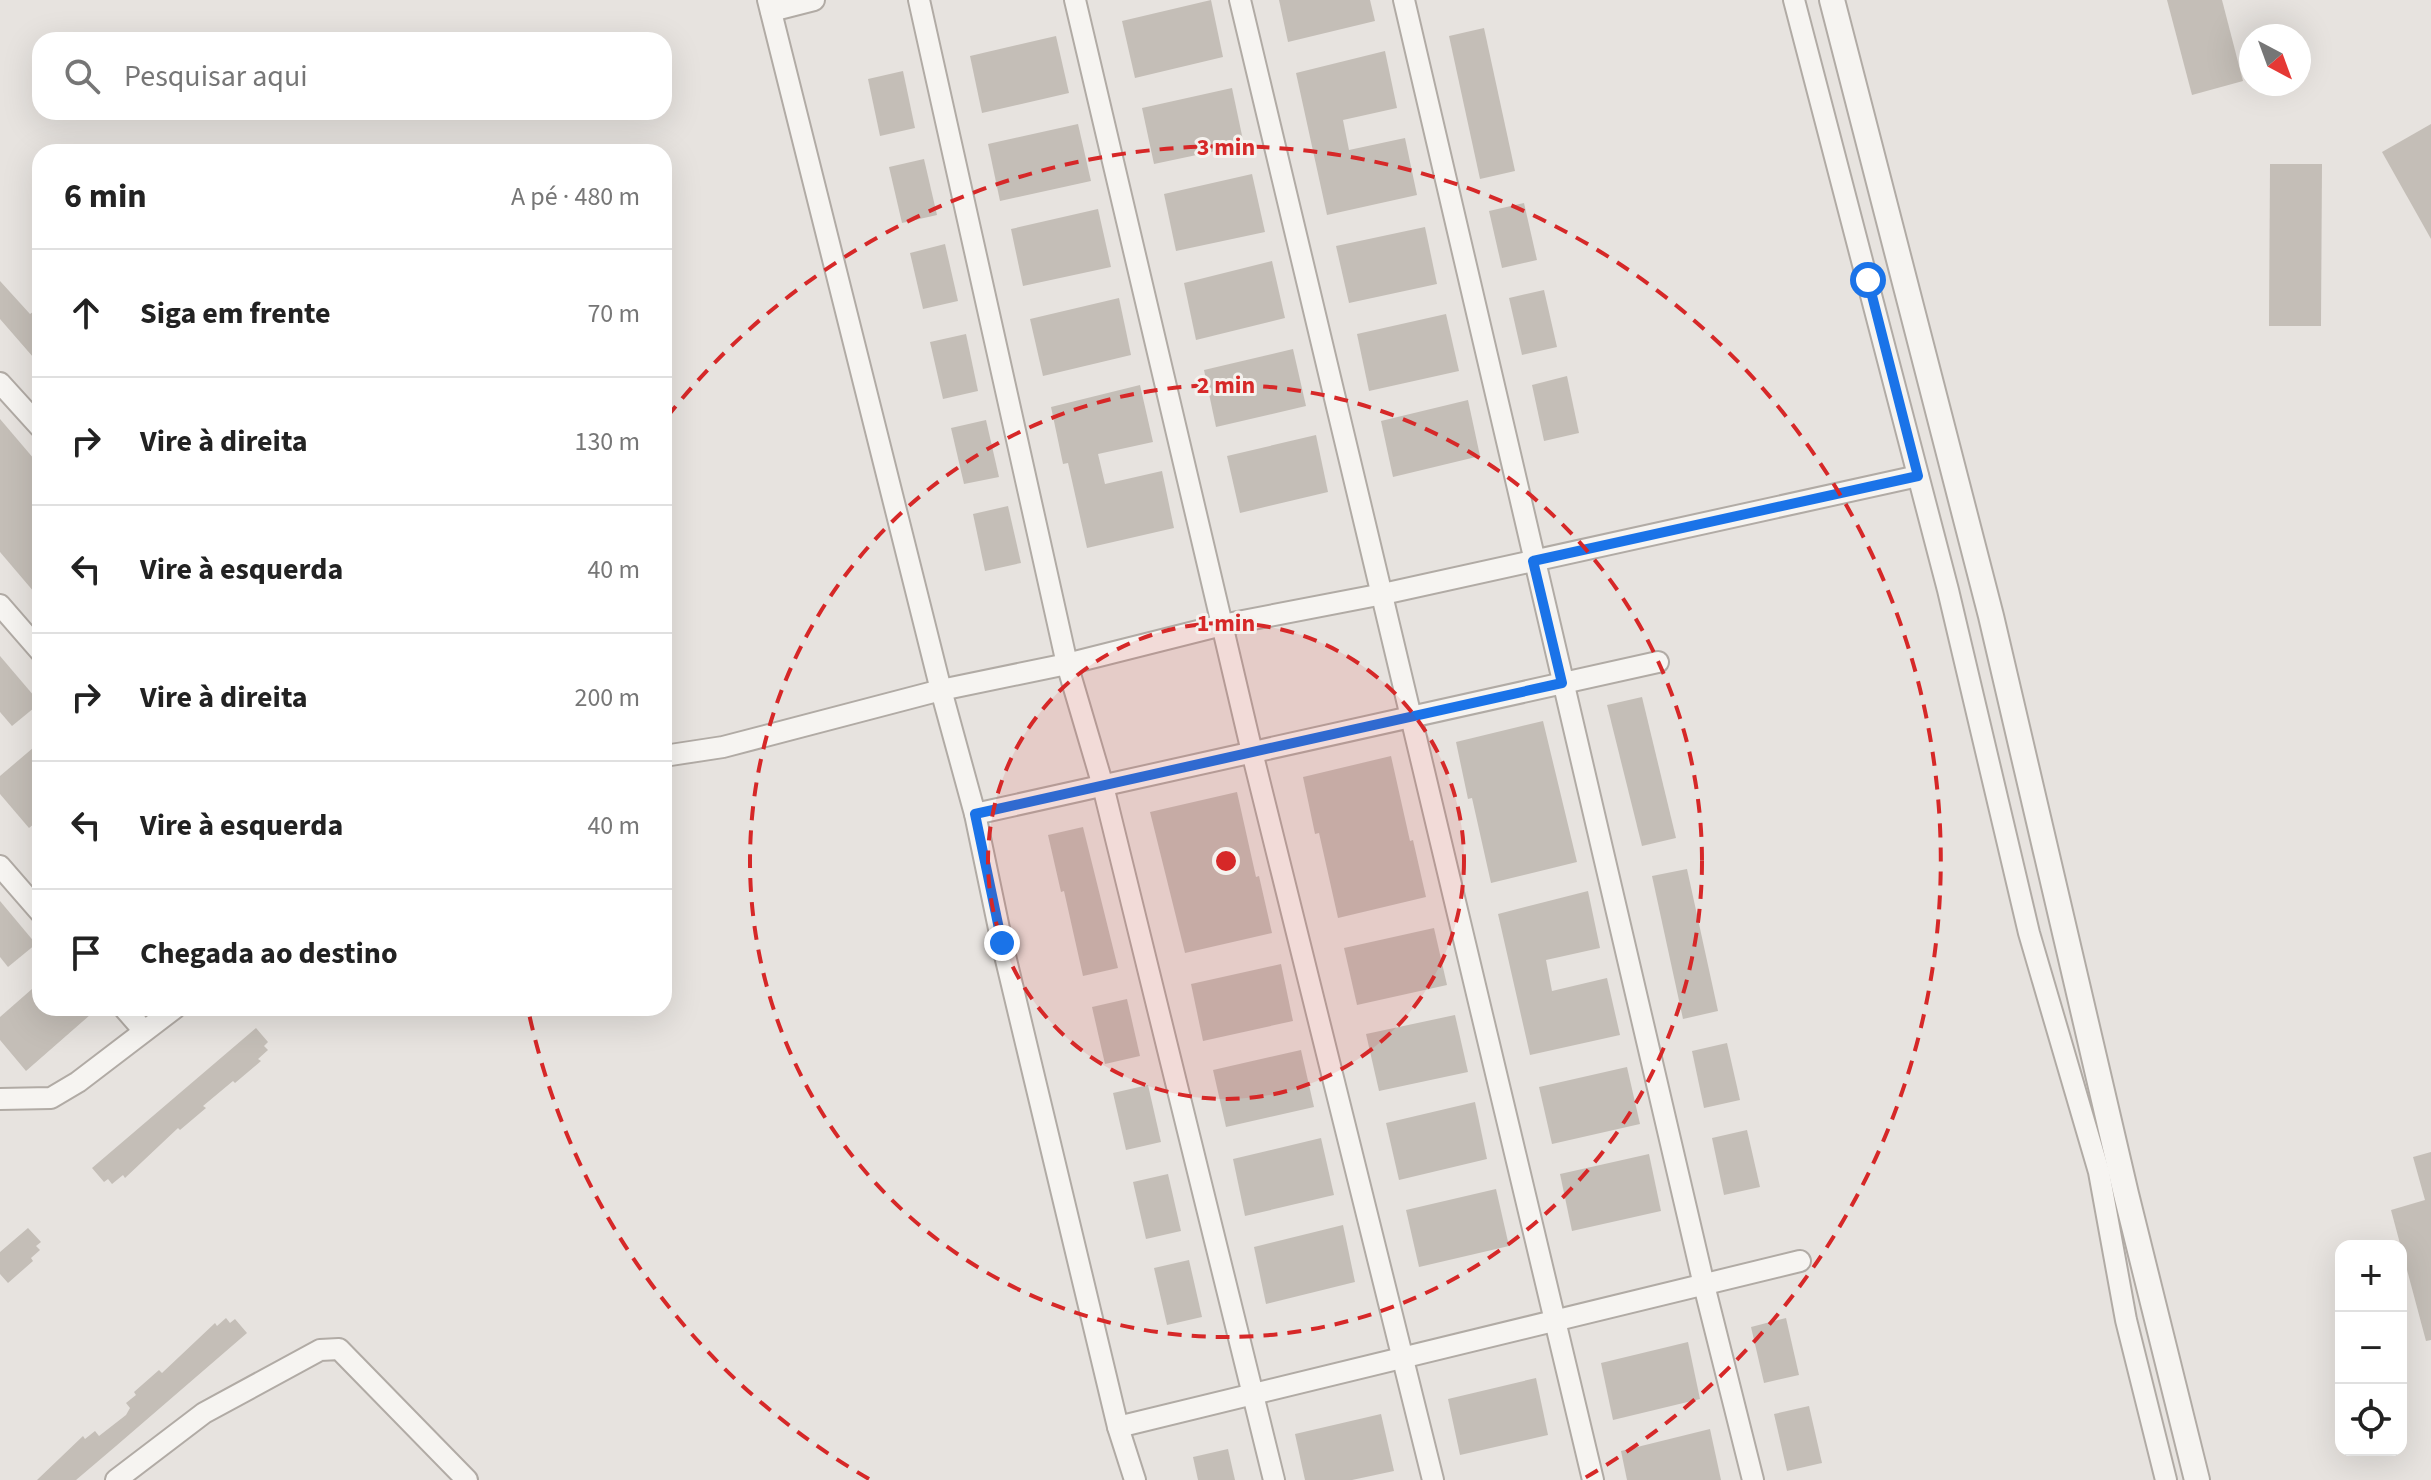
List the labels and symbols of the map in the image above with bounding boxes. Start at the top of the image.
north arrow [2239,24,2311,96]
text: 3 min [1197,130,1255,165]
route start [1850,262,1886,298]
text: 2 min [1197,368,1255,403]
text: 1 min [1197,606,1255,641]
centre of rings [1212,847,1240,875]
route end [984,925,1020,961]

